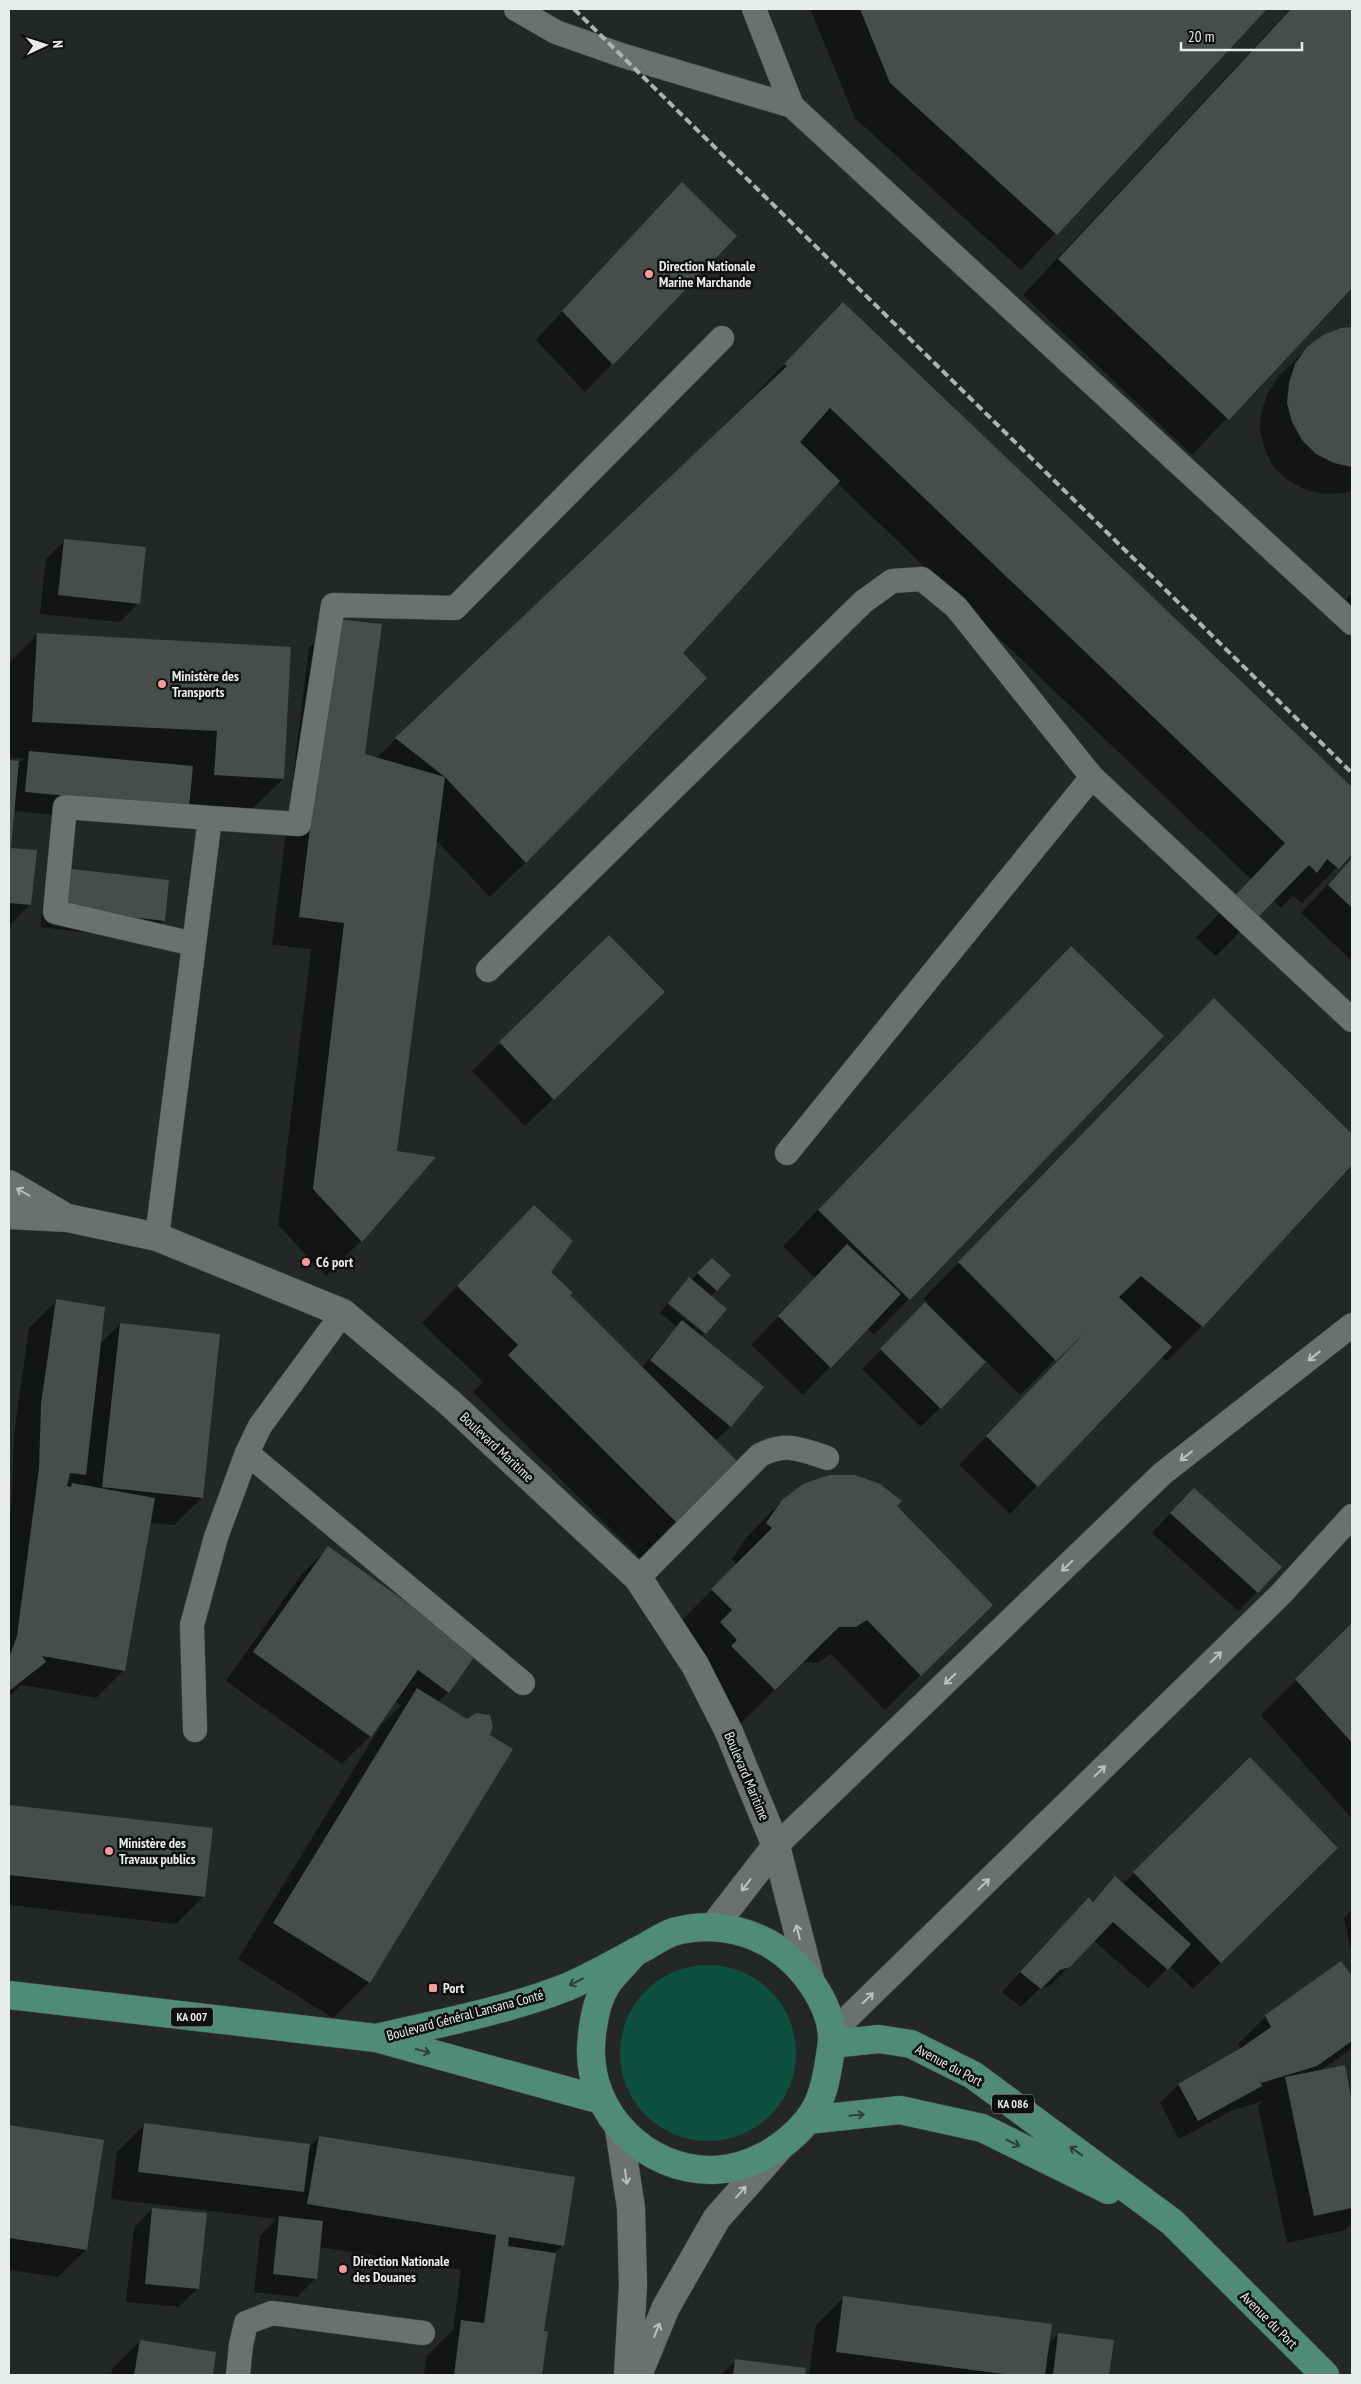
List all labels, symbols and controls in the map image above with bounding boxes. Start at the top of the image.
north arrow [20,20,70,70]
scale bar [1181,20,1302,52]
text: 20 m [1188,27,1214,46]
text: N [49,40,67,48]
place label: Direction Nationale Marine Marchande [659,257,756,291]
marker: Direction Nationale Marine Marchande [643,268,655,280]
place label: Ministère des Transports [172,667,239,701]
marker: Ministère des Transports [156,678,168,690]
one-way arrow [17,1187,31,1197]
place label: C6 port [316,1253,353,1271]
marker: C6 port [300,1256,312,1268]
one-way arrow [1308,1350,1321,1361]
street label: Boulevard Maritime [456,1408,538,1486]
one-way arrow [1180,1450,1193,1461]
one-way arrow [1061,1560,1073,1572]
one-way arrow [1210,1651,1222,1663]
one-way arrow [944,1673,956,1685]
street label: Boulevard Maritime [720,1729,774,1823]
one-way arrow [1094,1764,1106,1777]
place label: Ministère des Travaux publics [119,1834,196,1868]
marker: Ministère des Travaux publics [103,1845,115,1857]
one-way arrow [741,1878,752,1891]
one-way arrow [978,1878,990,1890]
one-way arrow [793,1924,802,1940]
one-way arrow [569,1978,584,1987]
place label: Port [443,1979,464,1997]
marker: Port [427,1982,439,1994]
street label: Boulevard Général Lansana Conté [385,1985,546,2045]
one-way arrow [861,1992,874,2004]
road number: KA 007 [171,2008,213,2026]
street label: Avenue du Port [912,2040,986,2090]
one-way arrow [415,2047,431,2057]
road number: KA 086 [992,2094,1034,2114]
one-way arrow [848,2110,864,2120]
one-way arrow [1005,2139,1020,2148]
one-way arrow [1069,2146,1083,2156]
one-way arrow [621,2169,631,2185]
one-way arrow [735,2185,746,2198]
place label: Direction Nationale des Douanes [353,2252,450,2286]
marker: Direction Nationale des Douanes [337,2263,349,2275]
street label: Avenue du Port [1237,2288,1301,2352]
one-way arrow [653,2323,662,2338]

